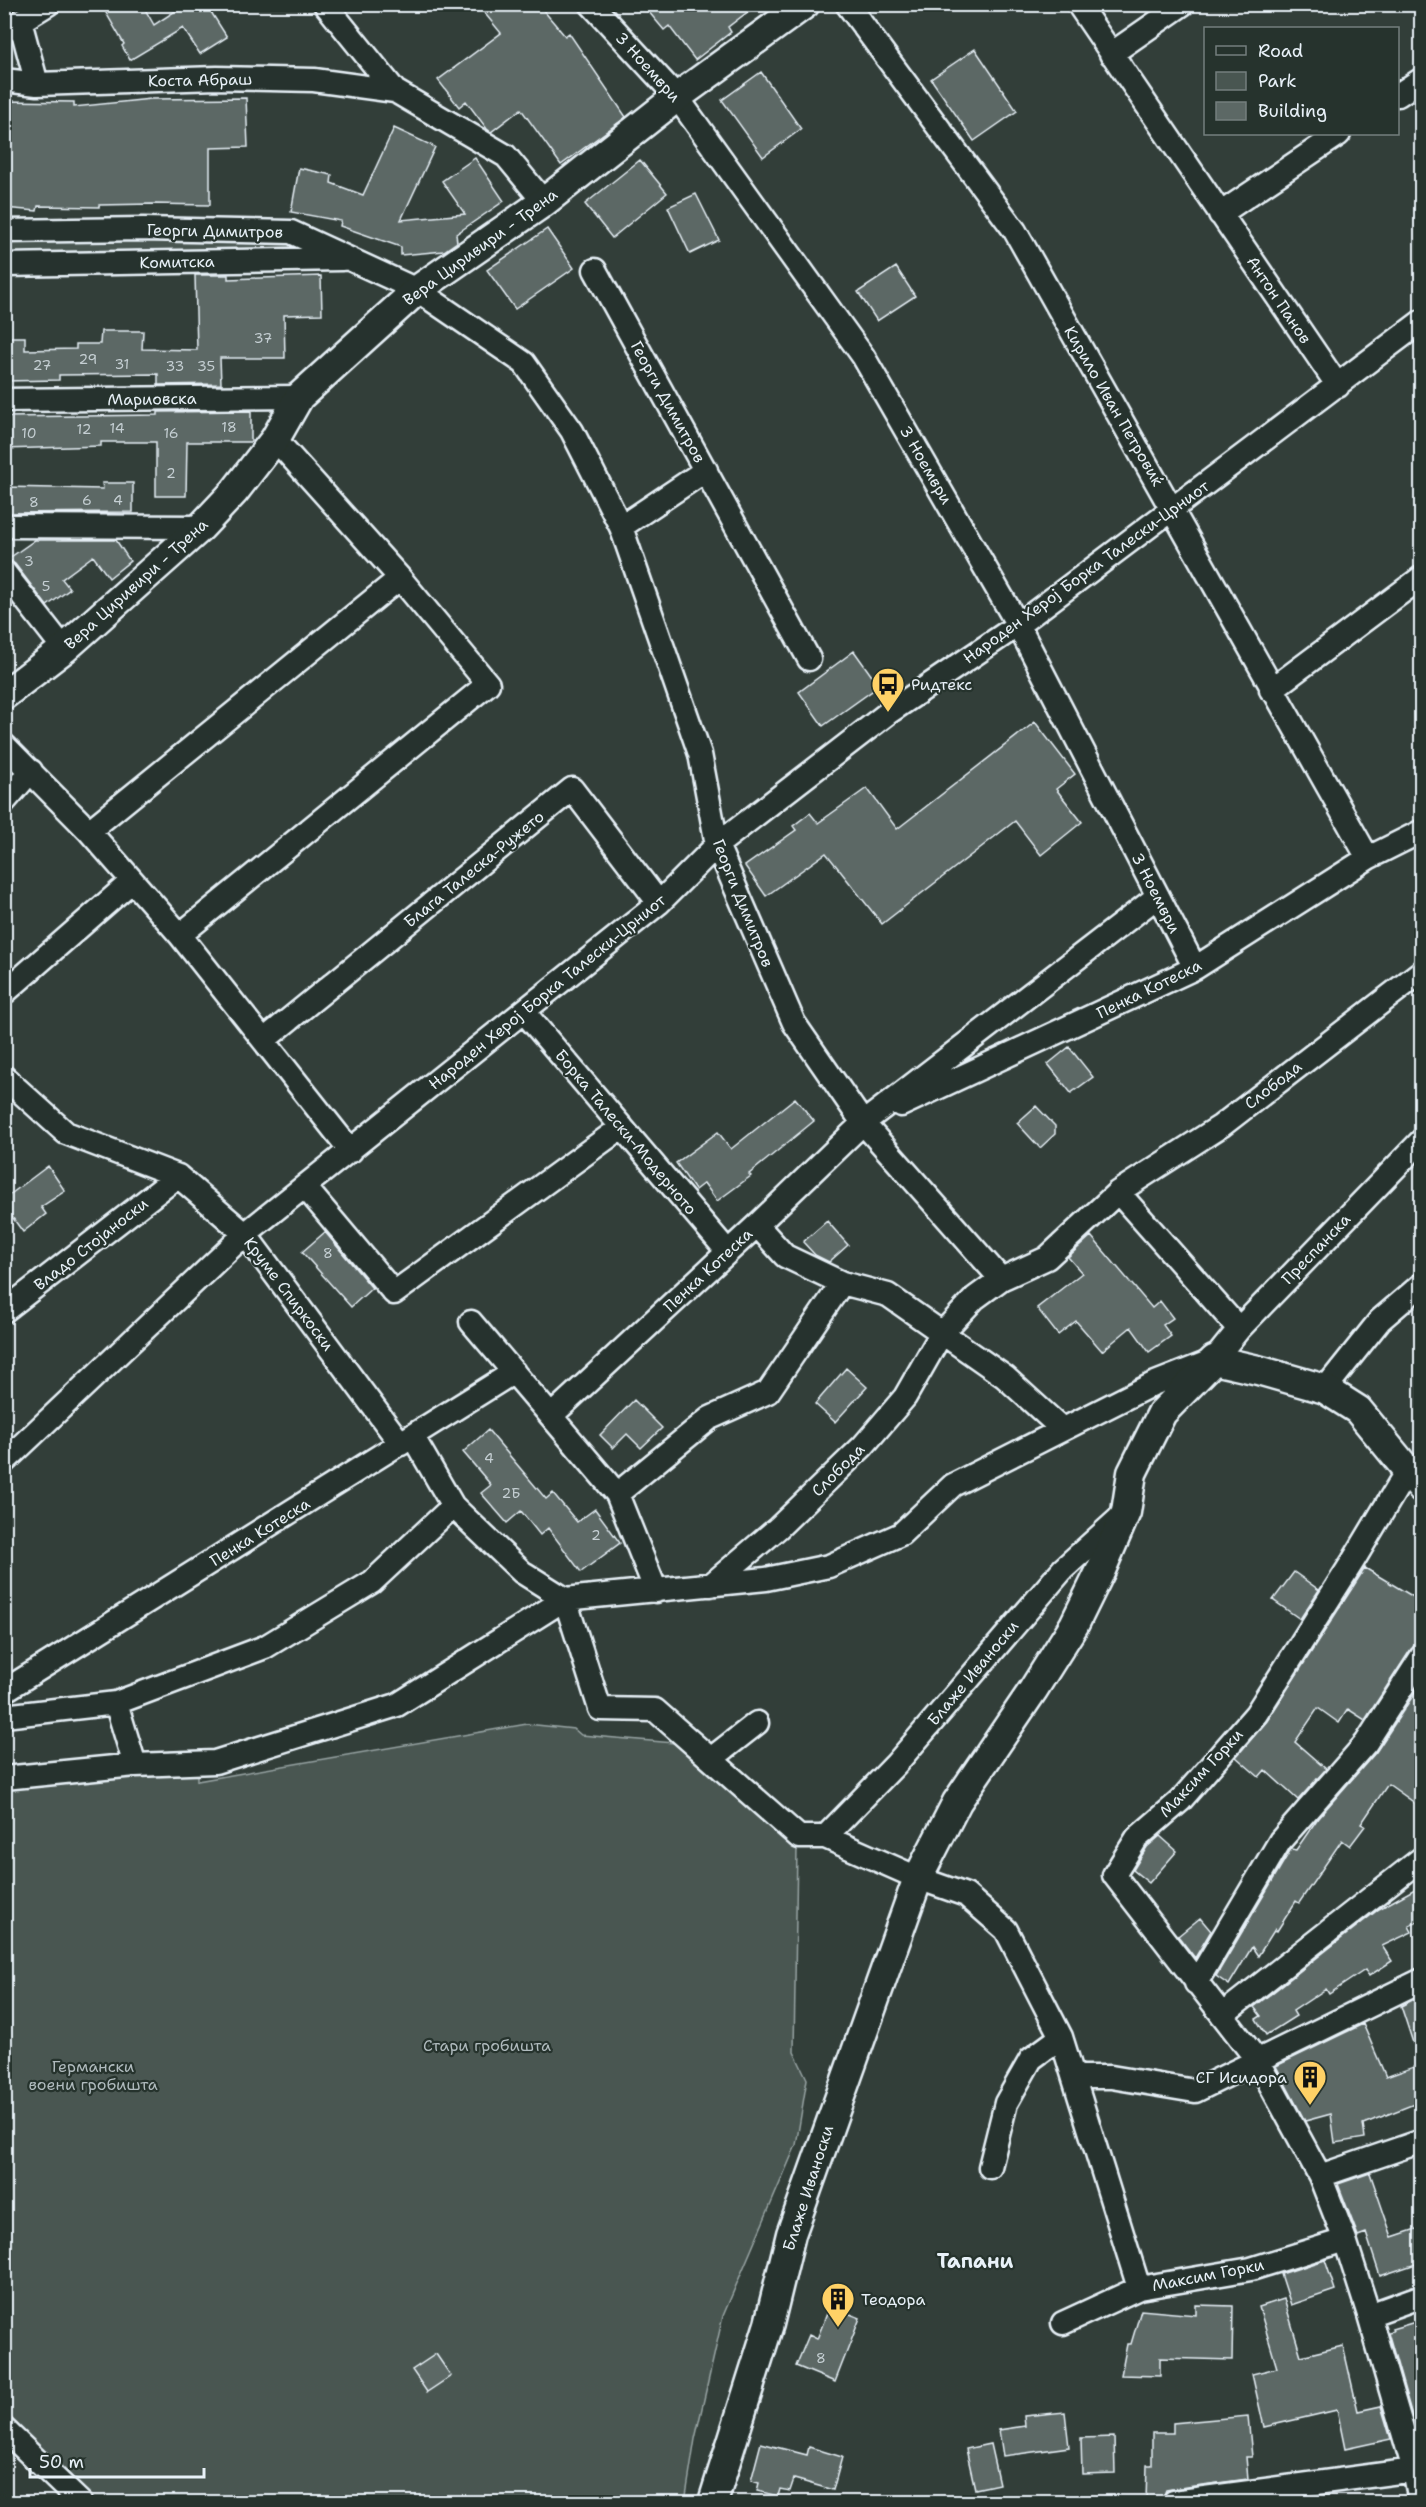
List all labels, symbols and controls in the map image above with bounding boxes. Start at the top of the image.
street label: 3 Ноември [611,27,685,107]
legend [1204,27,1399,135]
text: Road [1258,39,1303,63]
street label: Коста Абраш [148,69,252,91]
text: Park [1258,69,1297,93]
text: Building [1258,99,1327,123]
street label: Вера Циривири - Трена [399,184,562,310]
street label: Георги Димитров [147,219,283,243]
street label: Комитска [139,251,215,273]
street label: Антон Панов [1242,252,1316,348]
street label: Кирило Иван Петровиќ [1060,322,1169,490]
house number: 37 [254,329,272,347]
street label: Георги Димитров [626,337,710,467]
house number: 29 [79,350,97,368]
house number: 31 [115,355,129,373]
house number: 27 [33,356,51,374]
house number: 33 [166,357,184,375]
house number: 35 [197,357,215,375]
street label: Мариовска [107,388,197,410]
house number: 18 [221,418,237,436]
house number: 14 [109,419,125,437]
house number: 12 [77,420,91,438]
street label: 3 Ноември [895,422,957,508]
house number: 10 [21,424,37,442]
house number: 16 [163,424,179,442]
house number: 2 [166,464,176,482]
street label: Народен Херој Борка Талески-Црниот [959,475,1214,668]
house number: 6 [82,491,92,509]
house number: 4 [113,491,123,509]
house number: 8 [29,493,39,511]
street label: Вера Циривири - Трена [60,514,212,654]
house number: 3 [24,552,34,570]
house number: 5 [42,577,50,595]
bus stop icon: Ридтекс [870,666,906,713]
place label: Ридтекс [911,674,972,695]
street label: Блага Талеска-Ружето [400,806,548,932]
street label: Георги Димитров [708,836,778,970]
street label: 3 Ноември [1127,849,1185,937]
street label: Народен Херој Борка Талески-Црниот [424,889,671,1094]
street label: Пенка Котеска [1093,955,1205,1023]
street label: Борка Талески-Модерното [550,1045,702,1219]
street label: Слобода [1240,1056,1306,1114]
street label: Владо Стојаноски [30,1193,152,1295]
street label: Преспанска [1277,1209,1355,1289]
street label: Пенка Котеска [659,1223,757,1317]
street label: Круме Спиркоски [239,1233,339,1355]
house number: 8 [323,1244,333,1262]
street label: Слобода [807,1439,869,1501]
house number: 4 [484,1449,494,1467]
house number: 2Б [501,1484,521,1502]
street label: Пенка Котеска [206,1493,314,1571]
house number: 2 [591,1526,601,1544]
street label: Блаже Иваноски [923,1616,1023,1730]
street label: Максим Горки [1155,1724,1247,1822]
park label: Стари гробишта [423,2035,551,2056]
park label: Германски воени гробишта [28,2056,158,2095]
building icon: СГ Исидора [1292,2059,1328,2106]
place label: СГ Исидора [1195,2067,1287,2088]
street label: Блаже Иваноски [778,2122,838,2254]
district label: Тапани [937,2248,1013,2274]
street label: Максим Горки [1150,2254,1266,2296]
building icon: Теодора [820,2281,856,2328]
place label: Теодора [861,2289,925,2310]
house number: 8 [816,2349,826,2367]
scale bar [30,2441,204,2479]
text: 50 m [39,2450,84,2474]

